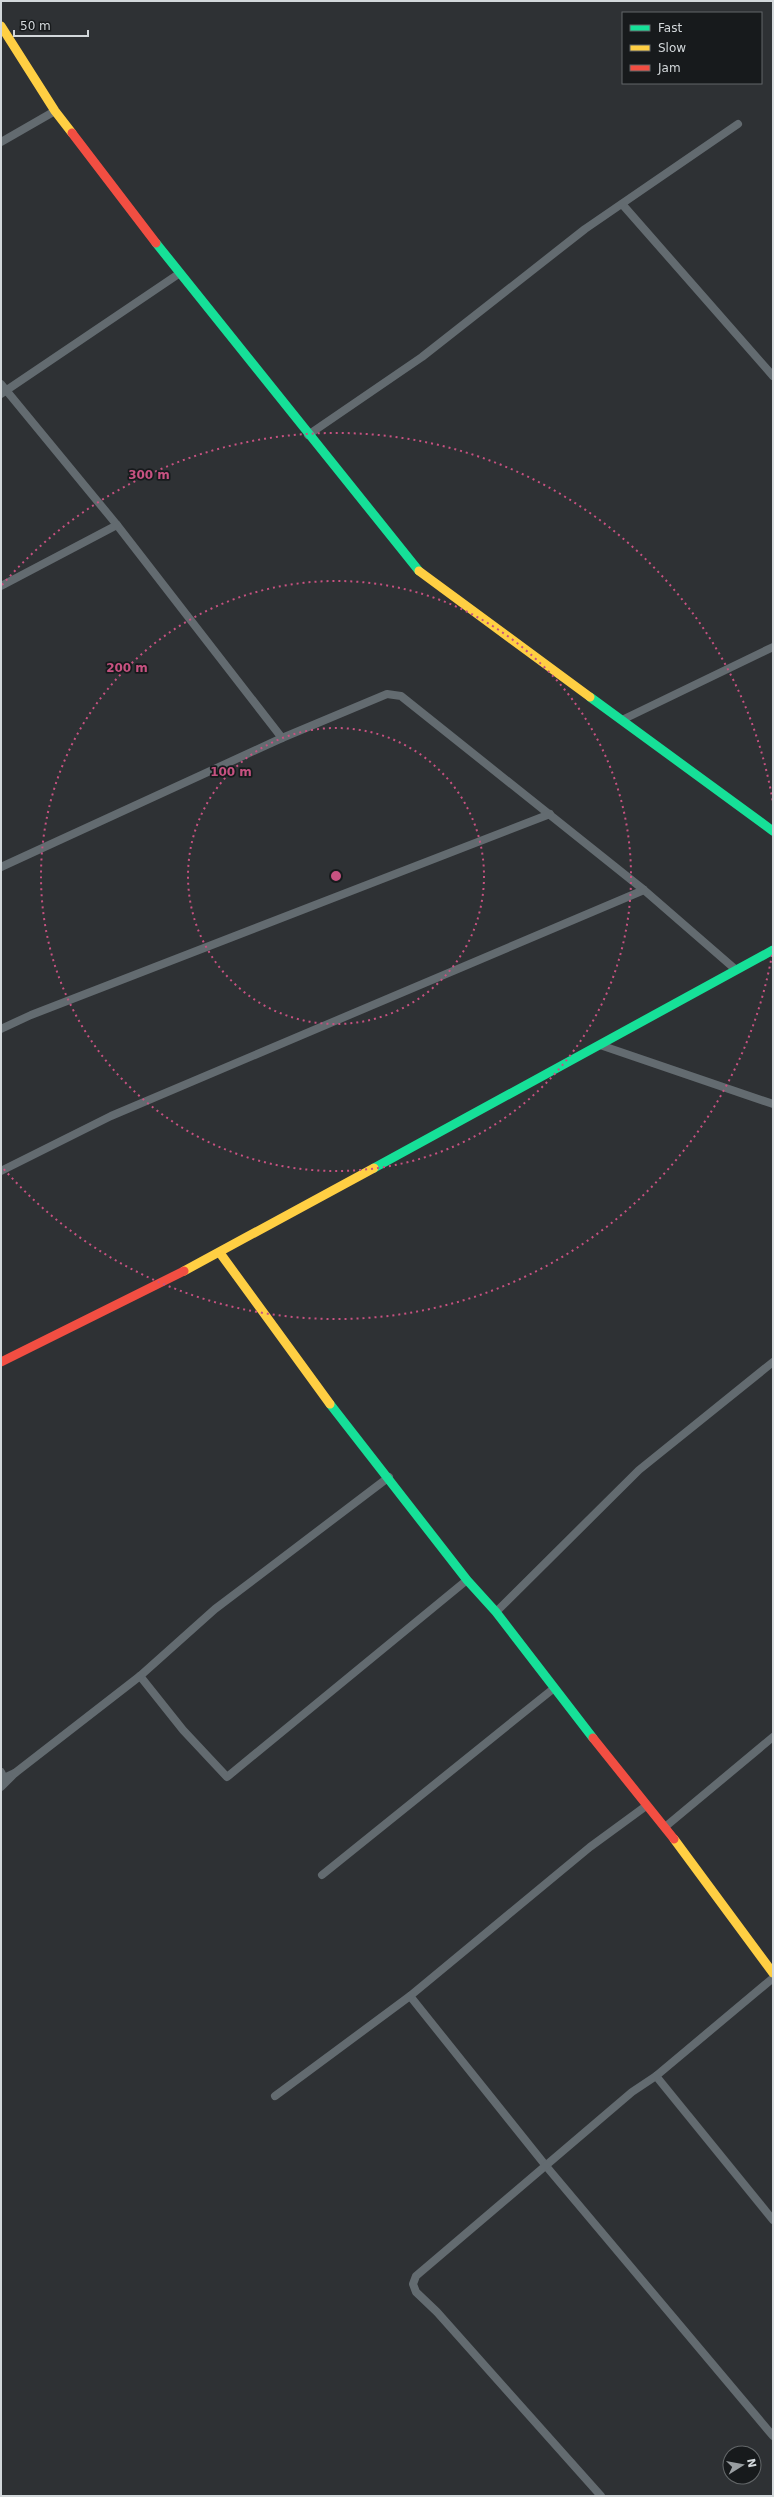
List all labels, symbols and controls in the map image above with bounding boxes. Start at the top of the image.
scale bar [14,12,88,38]
legend [622,12,762,84]
text: 50 m [20,19,51,33]
text: Fast [658,21,682,35]
text: Slow [658,41,686,55]
text: Jam [657,61,681,75]
text: 300 m [128,468,170,482]
text: 200 m [106,661,148,675]
text: 100 m [210,765,252,779]
centre of rings [329,869,343,883]
north arrow [722,2445,762,2485]
text: N [744,2457,759,2469]

